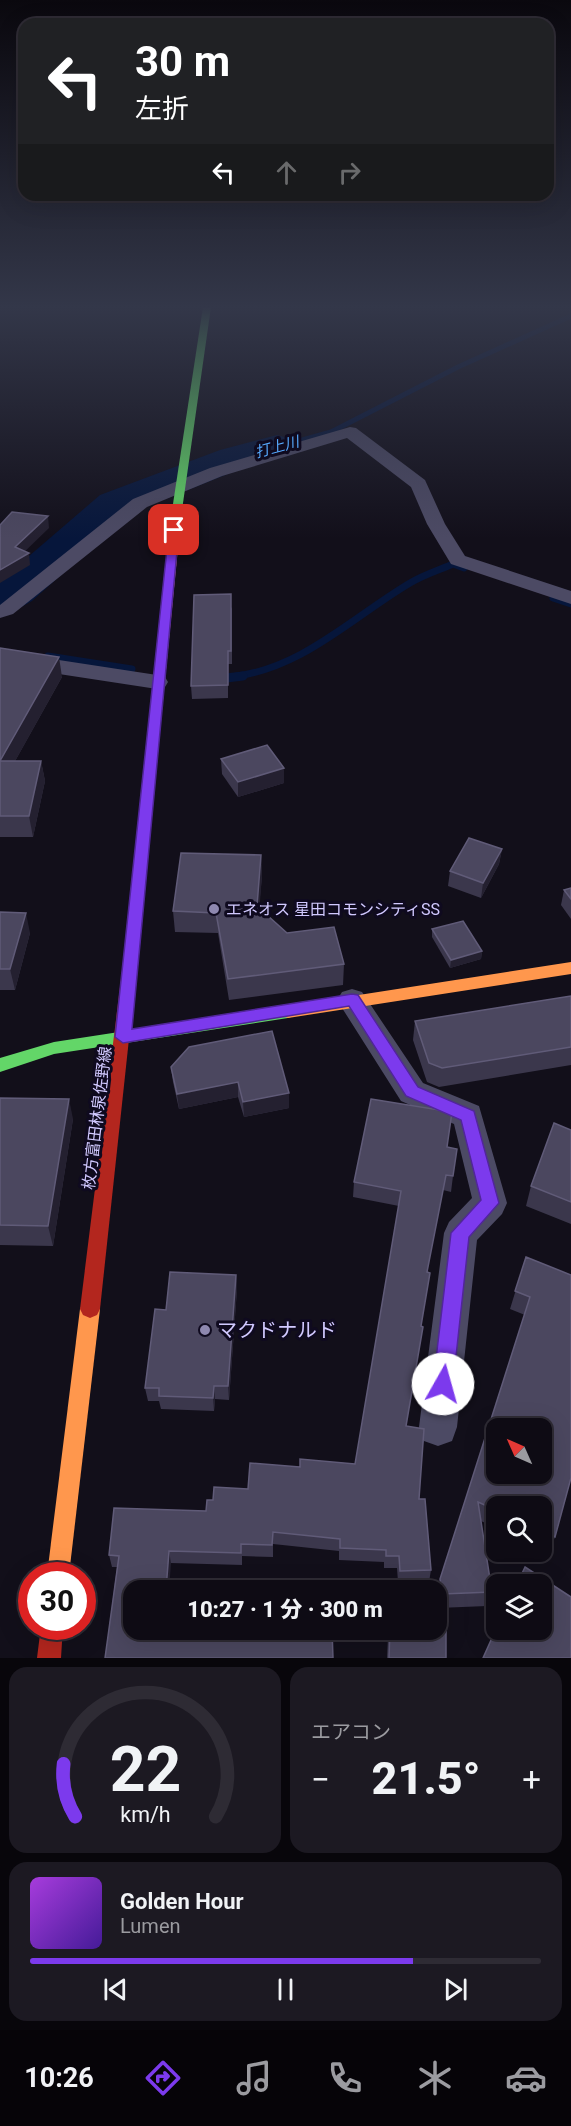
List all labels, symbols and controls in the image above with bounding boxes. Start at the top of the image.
text: 30 m [135,37,230,86]
icon: left [36,42,114,120]
text: 左折 [135,93,189,125]
icon: left [207,156,240,189]
icon: ahead [270,156,303,189]
icon: right [333,156,366,189]
water label: 打上川 [253,432,303,462]
pin [148,504,199,555]
icon: arrive [157,513,190,546]
place label: エネオス 星田コモンシティSS [226,900,440,919]
marker: エネオス 星田コモンシティSS [207,902,221,916]
street label: 枚方富田林泉佐野線 [79,1045,115,1191]
place label: マクドナルド [217,1318,337,1342]
marker: マクドナルド [198,1323,212,1337]
position arrow [411,1352,475,1416]
north arrow [486,1418,552,1484]
map controls [486,1418,552,1640]
button: search [486,1496,552,1562]
speed limit sign: 30 [18,1562,96,1640]
button: layers [486,1574,552,1640]
text: 10:27 · 1 分 · 300 m [187,1597,383,1622]
text: エアコン [311,1720,391,1744]
text: 22 [109,1733,181,1806]
text: 21.5° [372,1752,481,1805]
text: − [311,1760,330,1799]
text: + [522,1760,541,1799]
text: km/h [120,1802,170,1827]
text: Golden Hour [120,1889,244,1914]
text: Lumen [120,1914,181,1938]
icon: previous [99,1973,132,2006]
icon: pause [269,1973,302,2006]
icon: next [439,1973,472,2006]
icon: directions [142,2057,184,2099]
icon: music [233,2057,275,2099]
icon: phone [324,2057,366,2099]
icon: climate [414,2057,456,2099]
icon: car [505,2057,547,2099]
text: 10:26 [24,2062,94,2094]

